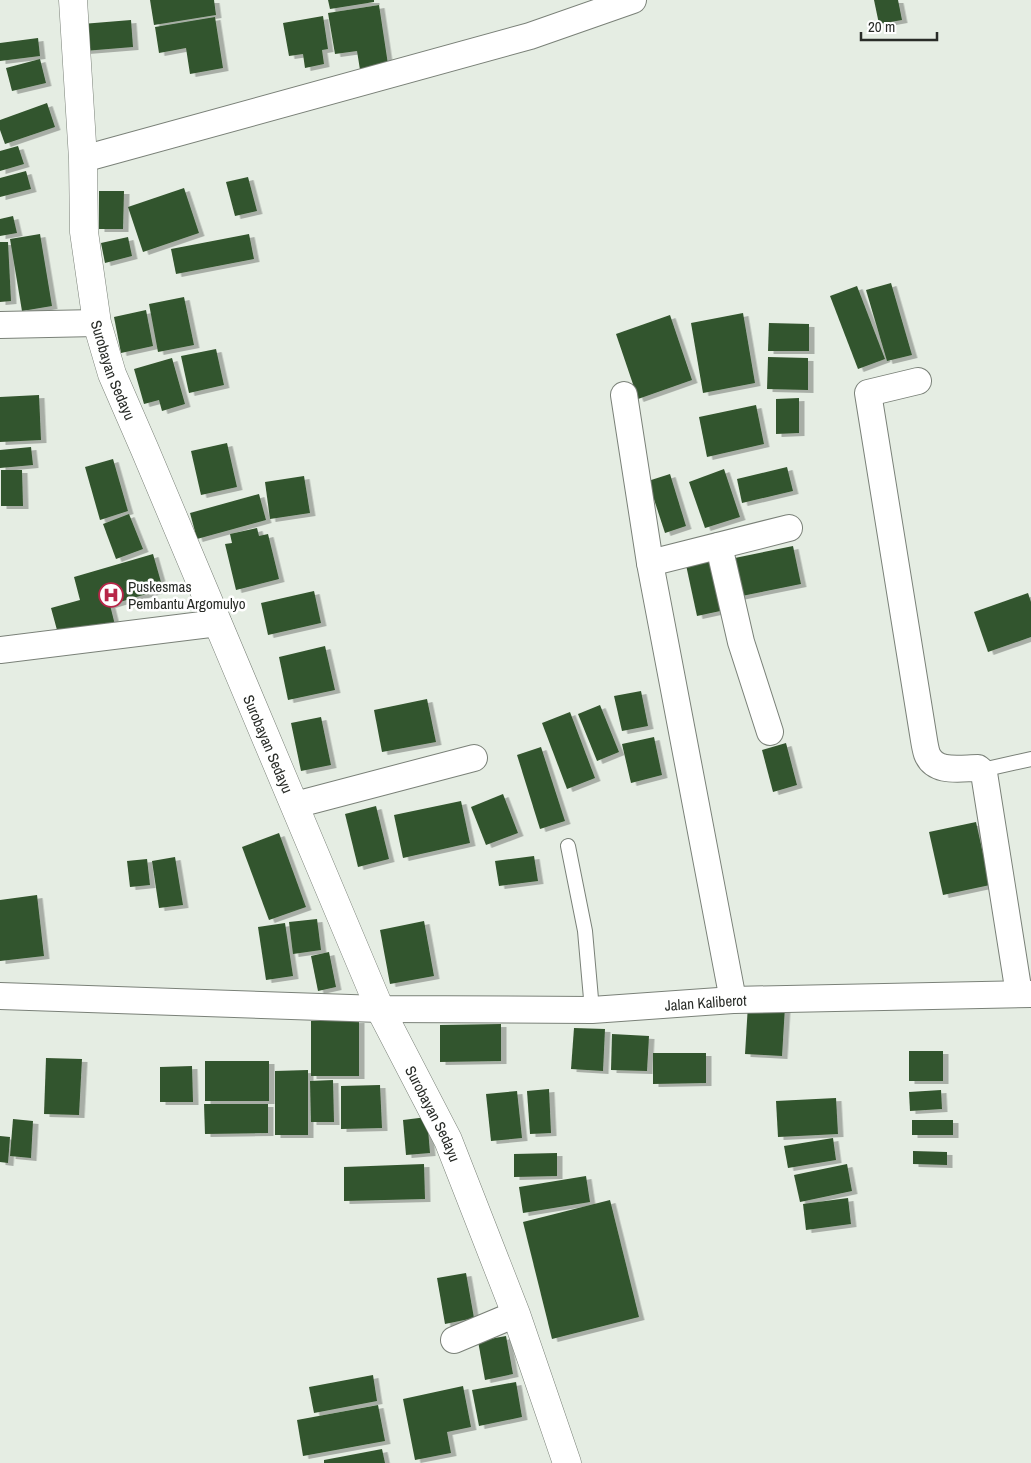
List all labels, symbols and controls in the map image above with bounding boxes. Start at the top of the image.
scale bar [861,10,937,42]
text: 20 m [868,16,895,37]
street label: Surobayan Sedayu [86,318,141,423]
place label: Puskesmas Pembantu Argomulyo [128,576,246,614]
hospital icon: Puskesmas Pembantu Argomulyo [98,582,124,608]
street label: Surobayan Sedayu [239,691,298,796]
street label: Jalan Kaliberot [664,989,747,1015]
street label: Surobayan Sedayu [401,1062,466,1164]

